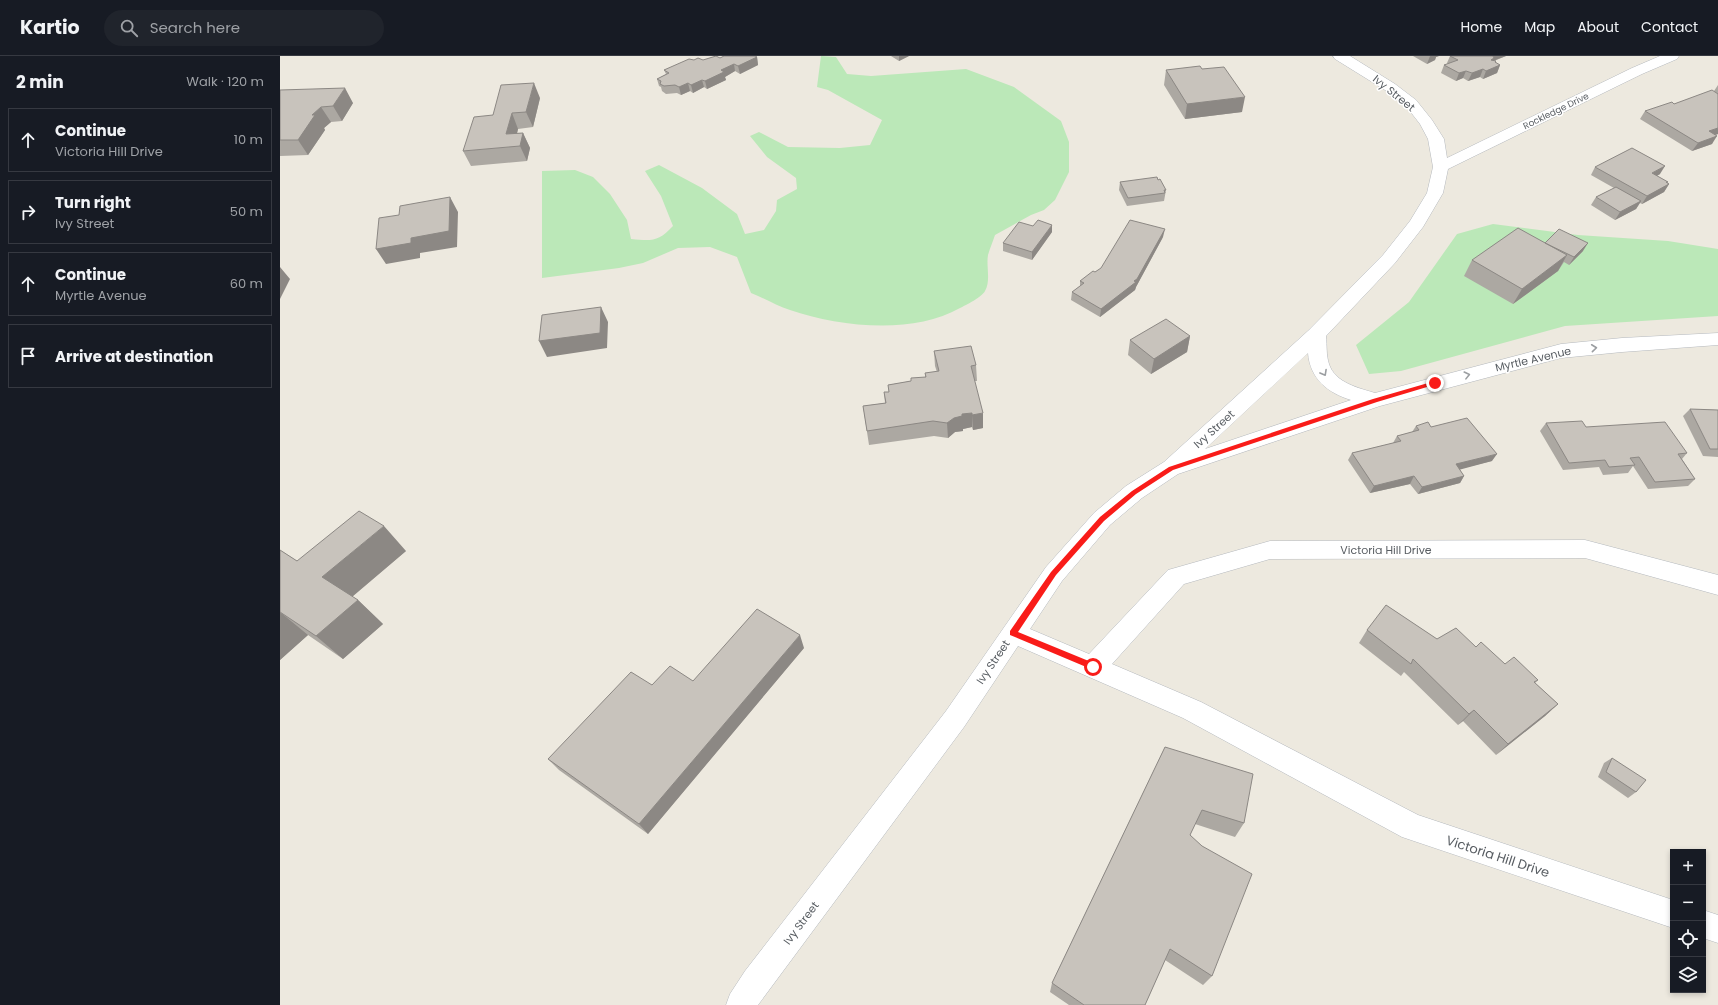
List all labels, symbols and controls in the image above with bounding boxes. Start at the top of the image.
search box [104,10,384,46]
text: Kartio [20,14,80,41]
icon: search [118,17,140,39]
text: Search here [150,17,240,38]
text: Home [1460,17,1502,37]
text: Map [1524,17,1555,37]
text: About [1577,17,1619,37]
text: Contact [1641,17,1698,37]
text: 2 min [16,70,64,94]
street label: Ivy Street [1369,71,1419,115]
text: Walk · 120 m [186,72,264,91]
street label: Rockledge Drive [1521,90,1591,132]
text: Continue [55,120,126,141]
icon: ahead [17,129,39,151]
text: 10 m [234,130,263,149]
text: Victoria Hill Drive [55,142,163,161]
text: Turn right [55,192,131,213]
icon: right [17,201,39,223]
text: 50 m [230,202,263,221]
text: Ivy Street [55,214,114,233]
text: Continue [55,264,126,285]
icon: ahead [17,273,39,295]
text: 60 m [230,274,263,293]
text: Myrtle Avenue [55,286,147,305]
street label: Myrtle Avenue [1493,342,1573,376]
one-way arrow [1591,343,1597,352]
icon: arrive [17,345,39,367]
text: Arrive at destination [55,346,213,367]
one-way arrow [1320,369,1327,376]
one-way arrow [1464,371,1470,379]
route end [1426,374,1444,392]
street label: Ivy Street [1190,406,1238,452]
street label: Victoria Hill Drive [1340,542,1432,558]
street label: Ivy Street [972,637,1014,687]
route start [1084,658,1102,676]
street label: Victoria Hill Drive [1444,831,1552,882]
map controls [1670,849,1706,993]
button: + [1670,849,1706,885]
button: − [1670,885,1706,921]
street label: Ivy Street [779,898,823,948]
button: locate [1670,921,1706,957]
button: layers [1670,957,1706,993]

